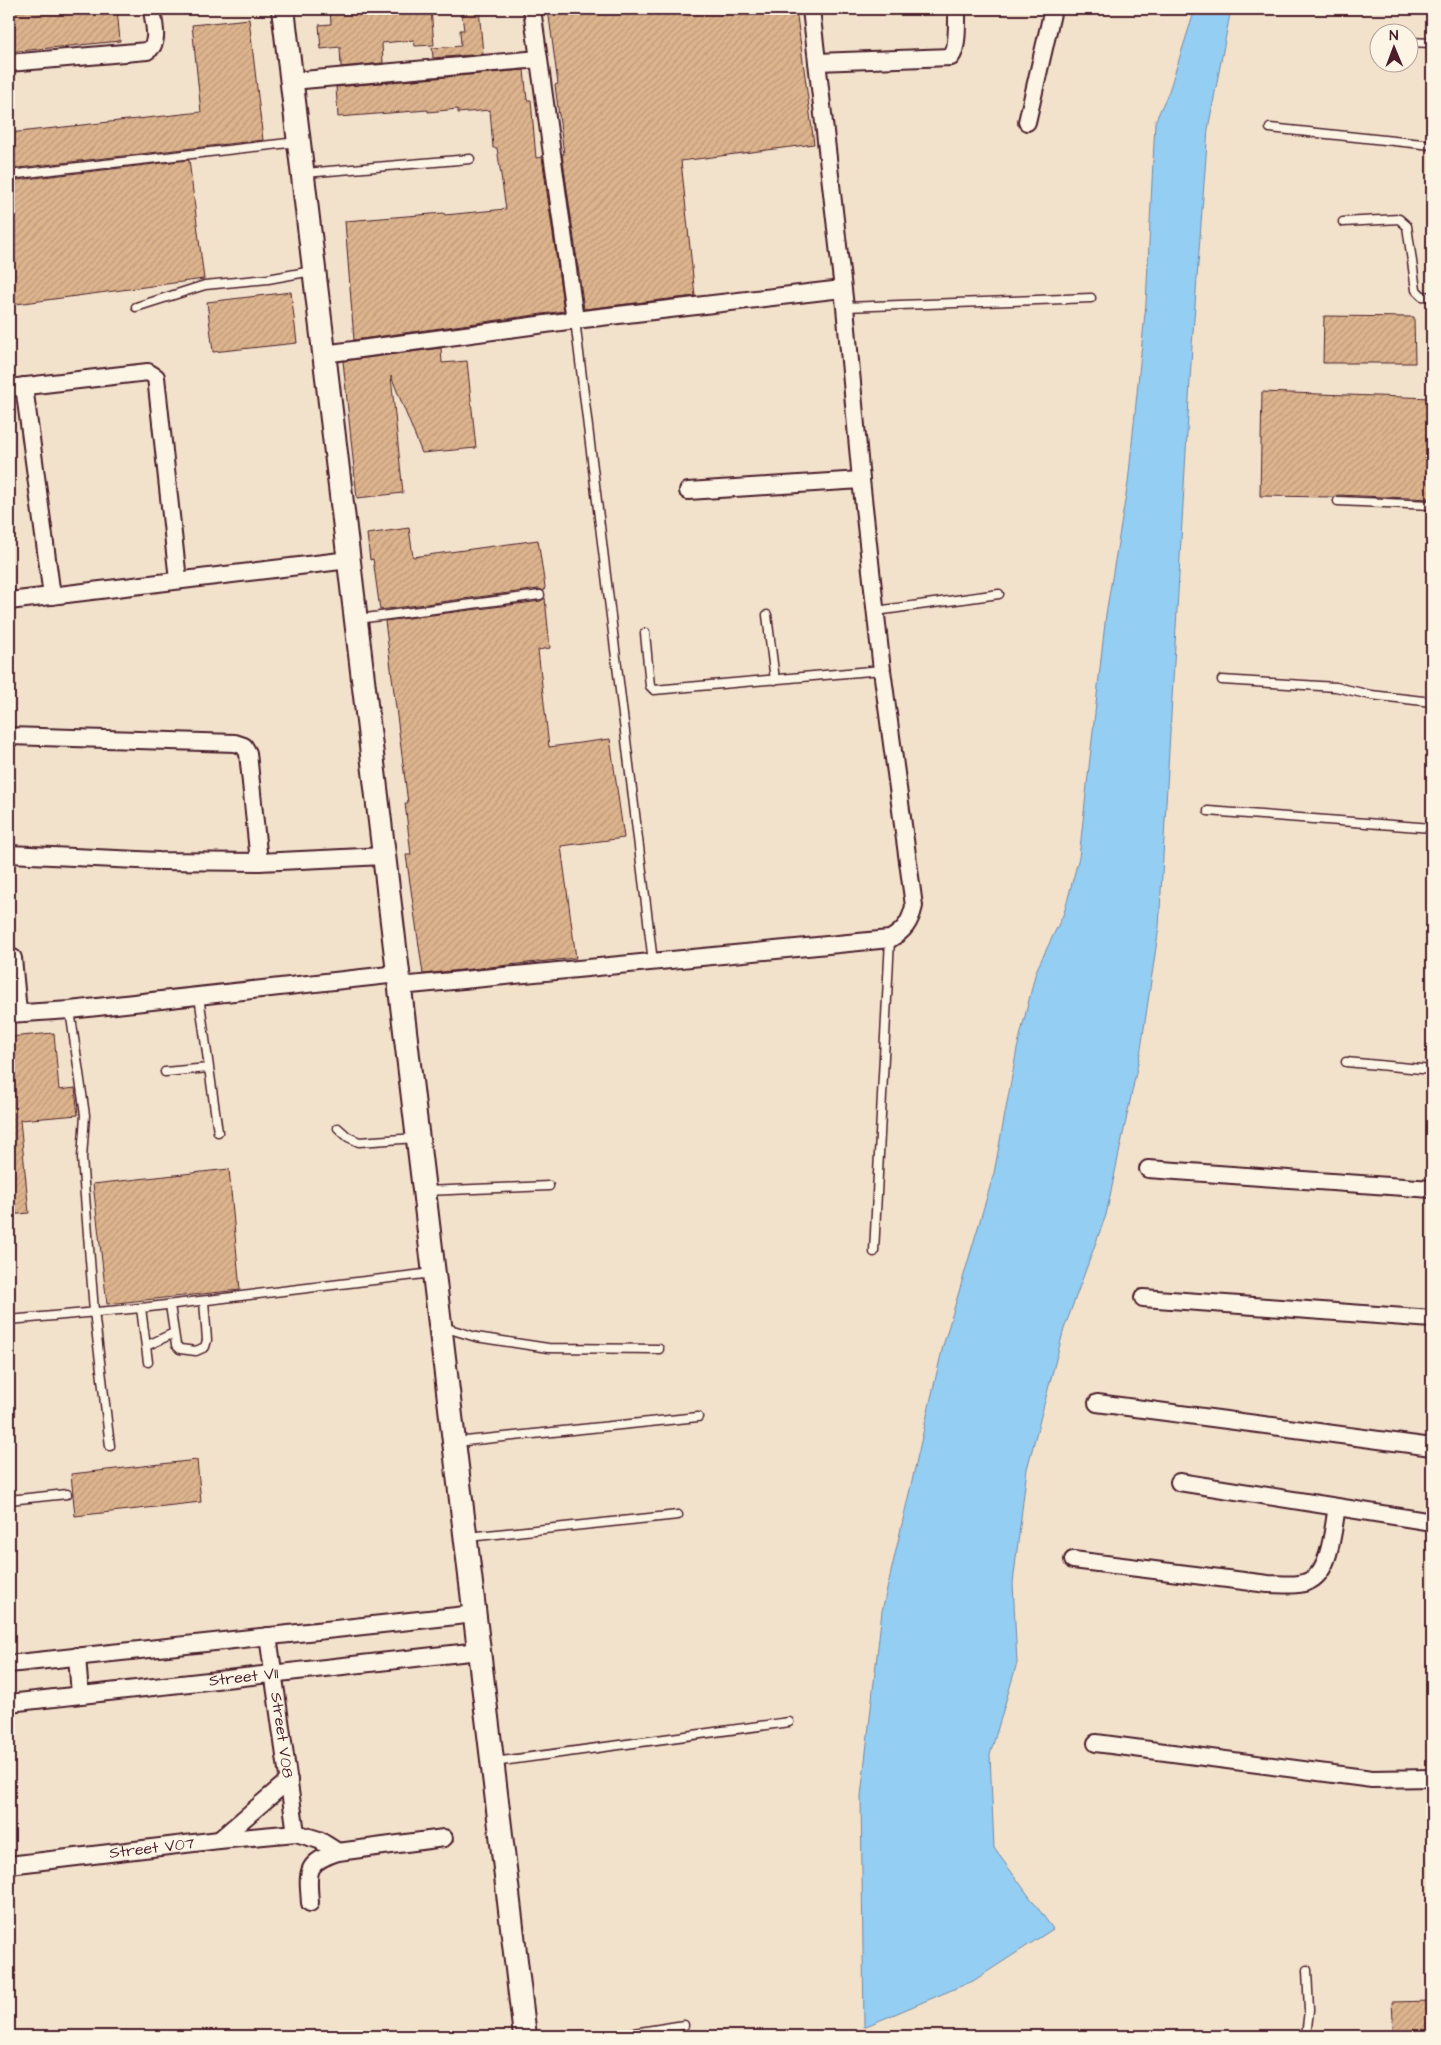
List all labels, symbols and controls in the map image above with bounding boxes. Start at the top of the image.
north arrow [1368,22,1418,72]
text: N [1389,26,1399,46]
street label: Street V11 [208,1662,280,1692]
street label: Street V08 [265,1691,299,1779]
street label: Street V07 [108,1832,196,1864]

